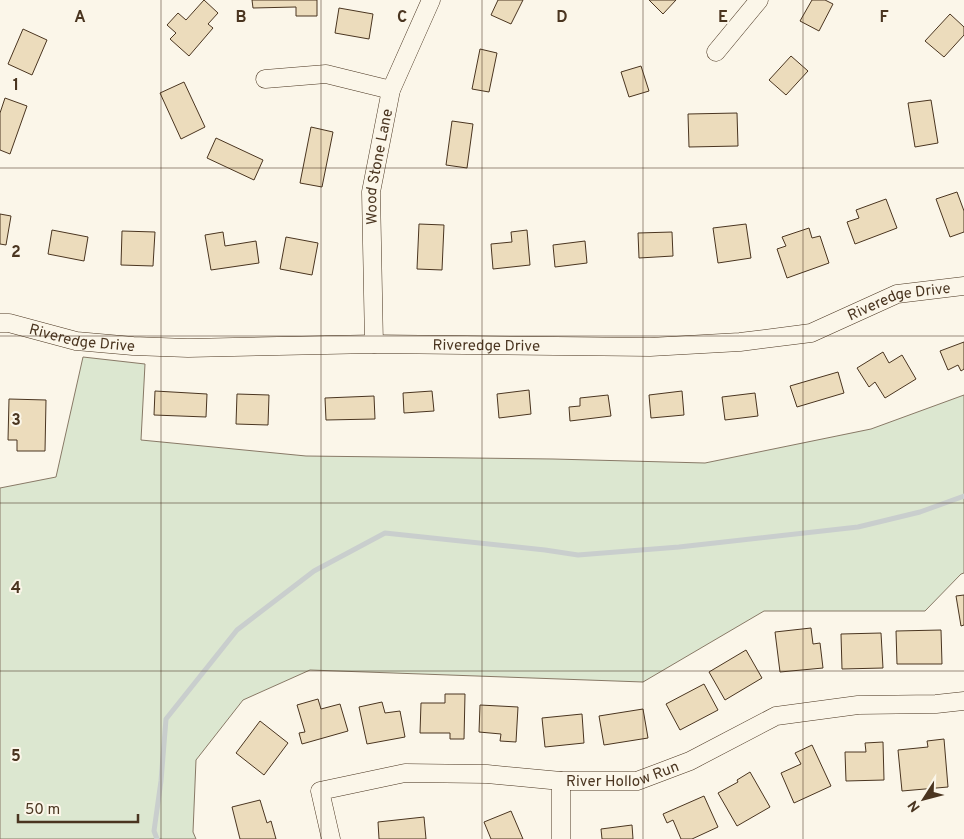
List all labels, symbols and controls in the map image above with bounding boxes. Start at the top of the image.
text: A [74,8,86,28]
text: B [235,8,247,28]
text: C [397,8,407,28]
text: D [556,8,568,28]
text: E [718,8,728,28]
text: F [879,8,889,28]
text: 1 [13,76,19,96]
street label: Wood Stone Lane [363,107,398,225]
text: 2 [11,243,21,263]
street label: Riveredge Drive [845,280,952,326]
street label: Riveredge Drive [27,321,136,357]
street label: Riveredge Drive [432,337,540,357]
text: 3 [11,411,21,431]
text: 4 [11,579,21,599]
text: 5 [11,747,21,767]
street label: River Hollow Run [566,758,682,792]
north arrow [899,774,949,824]
scale bar [18,792,138,824]
text: N [905,797,925,815]
text: 50 m [25,801,60,820]

